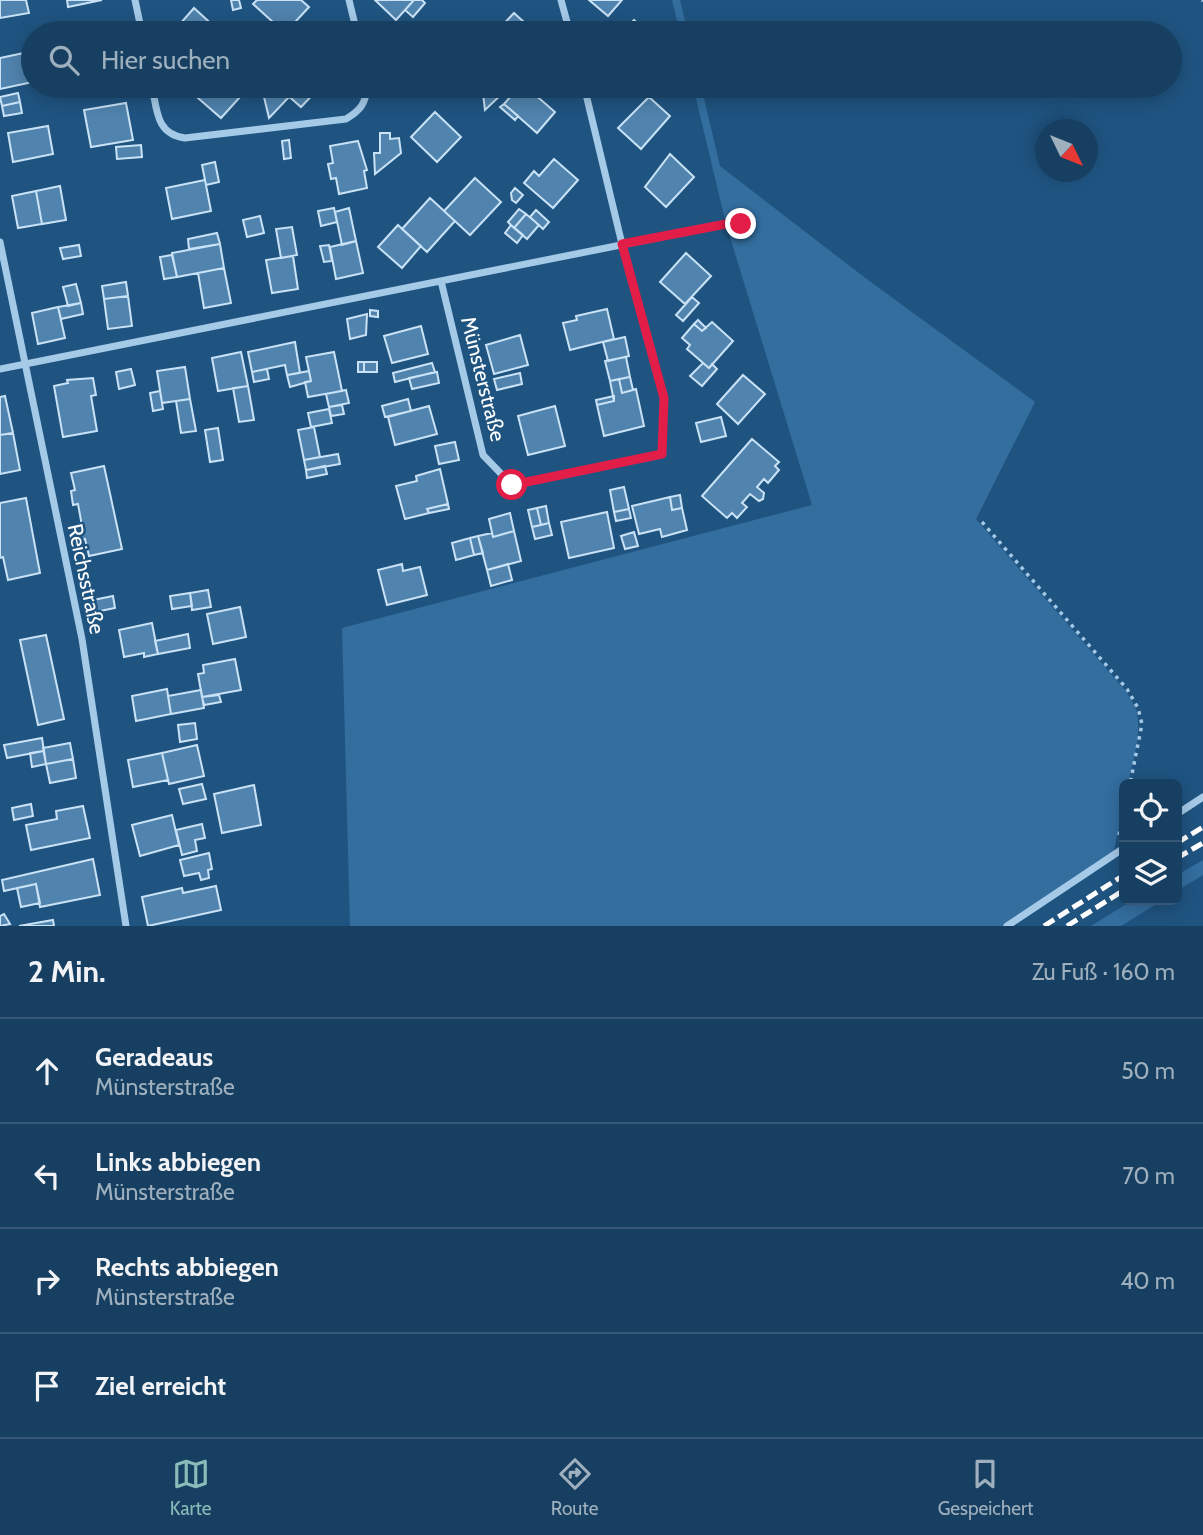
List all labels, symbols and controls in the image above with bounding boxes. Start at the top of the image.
search box [21,21,1182,98]
icon: search [45,41,83,79]
text: Hier suchen [101,44,230,76]
north arrow [1035,119,1098,182]
route end [725,208,756,239]
street label: Münsterstraße [456,314,511,444]
route start [496,469,527,500]
street label: Reichsstraße [63,521,110,637]
map controls [1119,779,1182,905]
button: locate [1119,779,1182,842]
button: layers [1119,842,1182,905]
text: 2 Min. [28,953,106,990]
text: Zu Fuß · 160 m [1032,958,1175,986]
text: Geradeaus [95,1041,213,1073]
icon: ahead [28,1052,66,1090]
text: 50 m [1121,1057,1175,1085]
text: Münsterstraße [95,1073,235,1101]
text: Links abbiegen [95,1146,261,1178]
icon: left [28,1157,66,1195]
text: 70 m [1122,1162,1175,1190]
text: Münsterstraße [95,1178,235,1206]
text: Rechts abbiegen [95,1251,279,1283]
icon: right [28,1262,66,1300]
text: 40 m [1120,1267,1175,1295]
text: Münsterstraße [95,1283,235,1311]
icon: arrive [28,1367,66,1405]
text: Ziel erreicht [95,1370,226,1402]
tab: Karte [170,1455,212,1520]
tab: Route [551,1455,598,1520]
tab: Gespeichert [938,1455,1033,1520]

